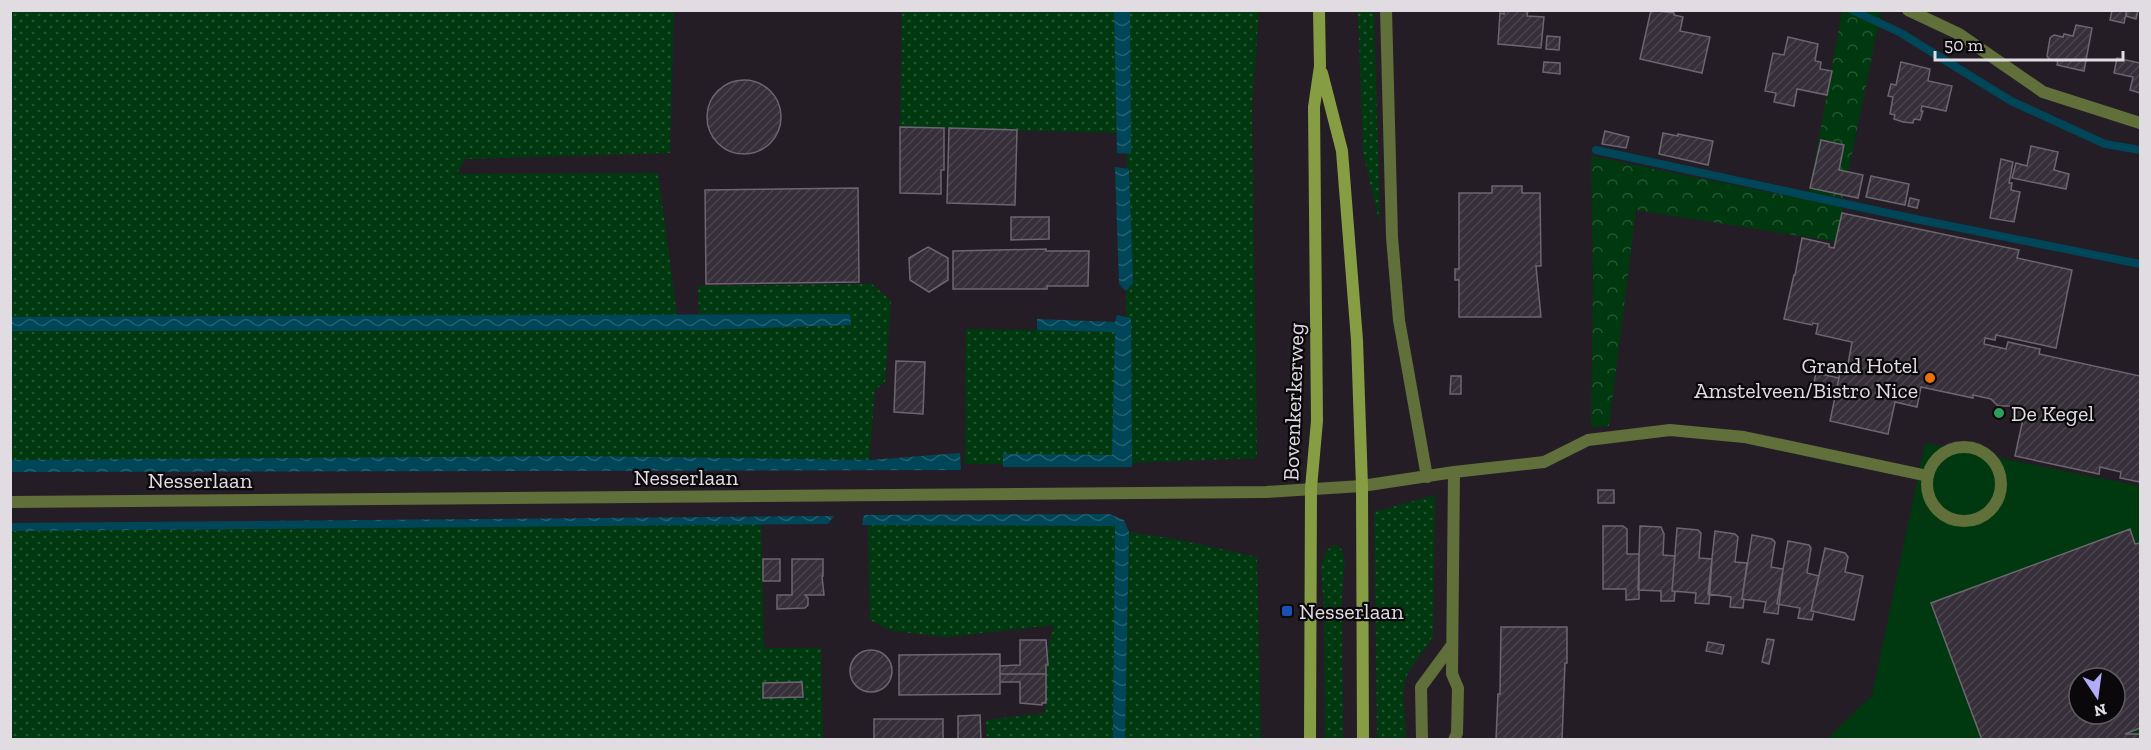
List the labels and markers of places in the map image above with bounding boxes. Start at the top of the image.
place label: Grand Hotel Amstelveen/Bistro Nice [1694,352,1918,404]
marker: Grand Hotel Amstelveen/Bistro Nice [1923,371,1937,385]
place label: De Kegel [2011,400,2094,427]
marker: De Kegel [1992,406,2006,420]
place label: Nesserlaan [1299,598,1404,625]
marker: Nesserlaan [1280,604,1294,618]

